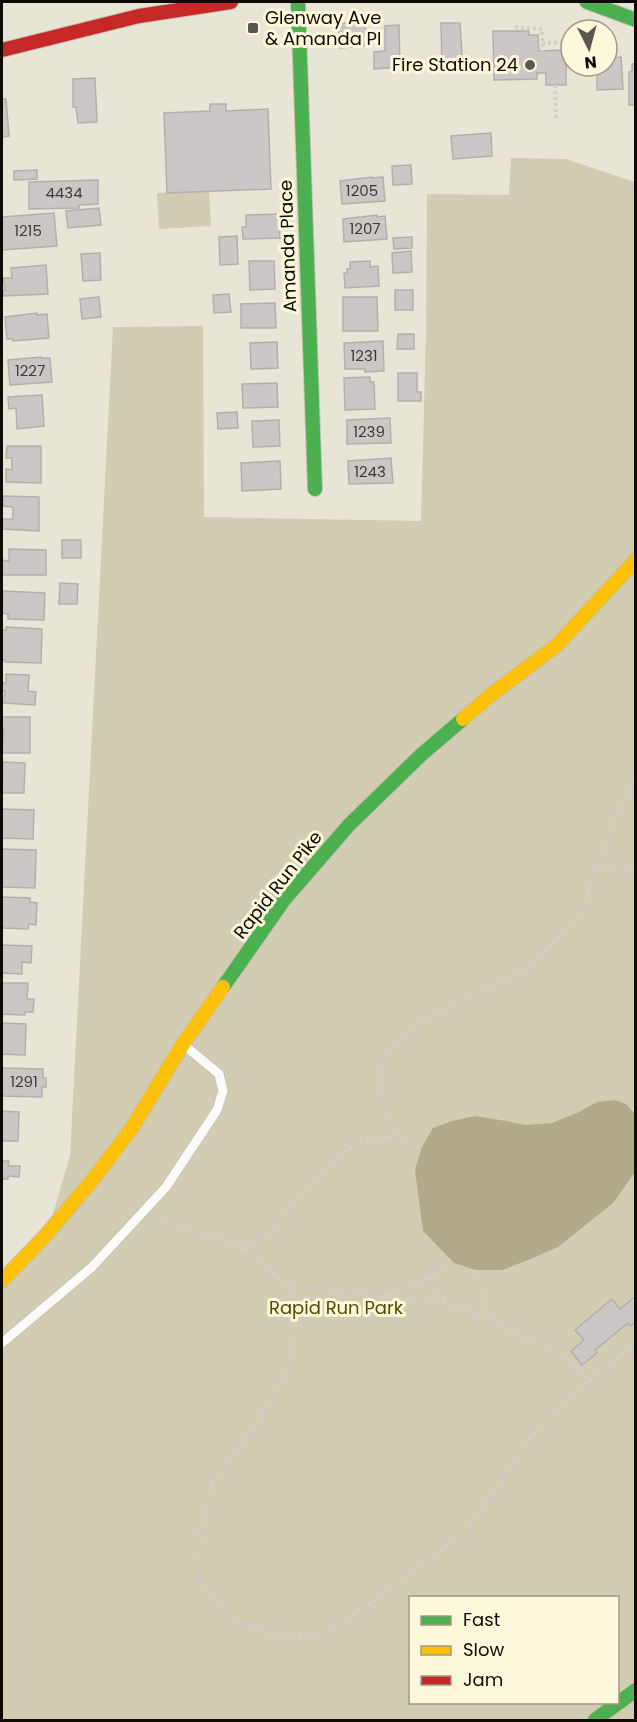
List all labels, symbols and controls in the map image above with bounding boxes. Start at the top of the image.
place label: Glenway Ave & Amanda Pl [265,5,381,51]
north arrow [559,18,619,78]
marker: Glenway Ave & Amanda Pl [246,21,260,35]
text: N [583,50,598,74]
place label: Fire Station 24 [392,52,518,77]
marker: Fire Station 24 [523,58,537,72]
street label: Amanda Place [273,179,302,313]
house number: 1205 [346,180,378,201]
house number: 4434 [45,182,83,203]
house number: 1207 [349,218,381,239]
house number: 1215 [14,220,42,241]
house number: 1231 [350,345,378,366]
house number: 1227 [15,360,45,381]
house number: 1239 [353,421,385,442]
house number: 1243 [354,461,386,482]
street label: Rapid Run Pike [228,825,328,944]
house number: 1291 [10,1071,38,1092]
park label: Rapid Run Park [269,1295,404,1320]
legend [409,1596,619,1704]
text: Fast [463,1607,500,1632]
text: Slow [463,1637,505,1662]
text: Jam [463,1667,503,1692]

